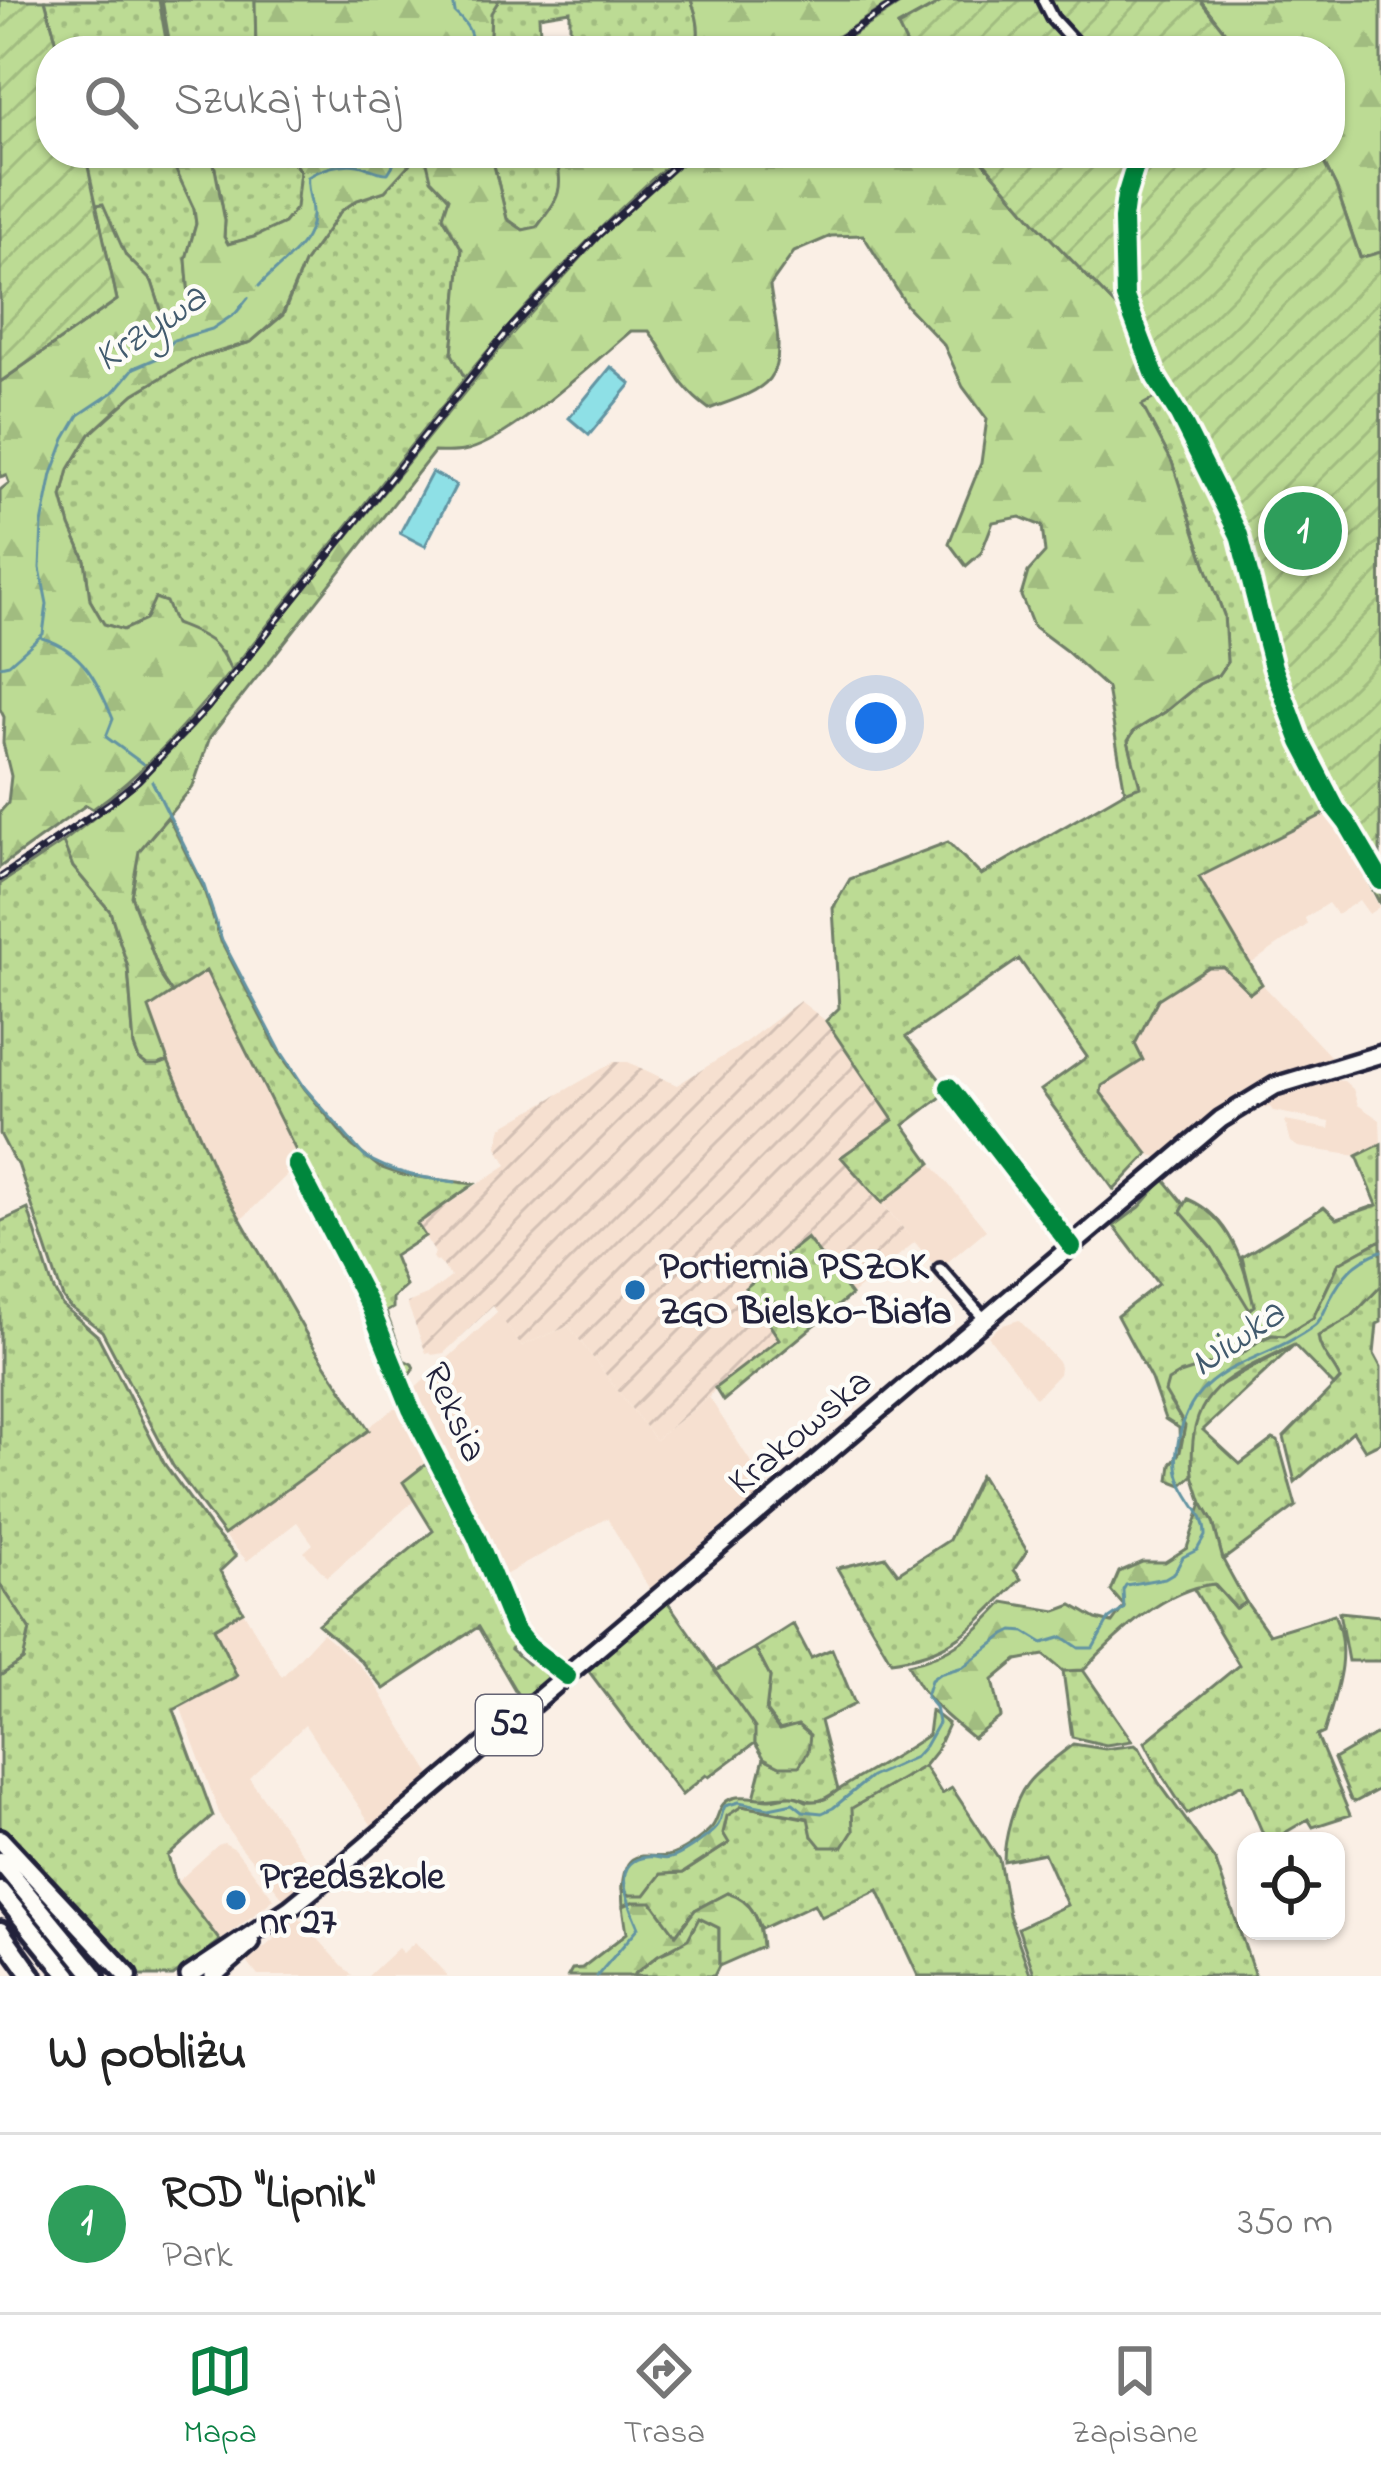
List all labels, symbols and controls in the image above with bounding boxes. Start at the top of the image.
search box [36,36,1345,168]
icon: search [78,69,144,135]
text: Szukaj tutaj [174,69,401,135]
water label: Krzywa [82,268,221,389]
pin: 1 [1264,486,1342,576]
your location [846,693,906,753]
place label: Portiernia PSZOK ZGO Bielsko-Biała [659,1240,952,1342]
marker: Portiernia PSZOK ZGO Bielsko-Biała [622,1277,648,1303]
water label: Niwka [1178,1284,1299,1393]
street label: Reksia [405,1354,501,1472]
street label: Krakowska [716,1356,886,1510]
road number: 52 [476,1695,542,1755]
map controls [1237,1832,1345,1940]
button: locate [1237,1832,1345,1940]
place label: Przedszkole nr 27 [260,1850,446,1952]
marker: Przedszkole nr 27 [223,1887,249,1913]
text: W pobliżu [48,2017,247,2092]
text: ROD "Lipnik" [162,2162,375,2228]
text: 1 [81,2195,93,2252]
text: 350 m [1238,2195,1333,2252]
text: Park [162,2228,232,2285]
tab: Mapa [183,2338,257,2458]
tab: Trasa [623,2338,705,2458]
tab: Zapisane [1072,2338,1198,2458]

